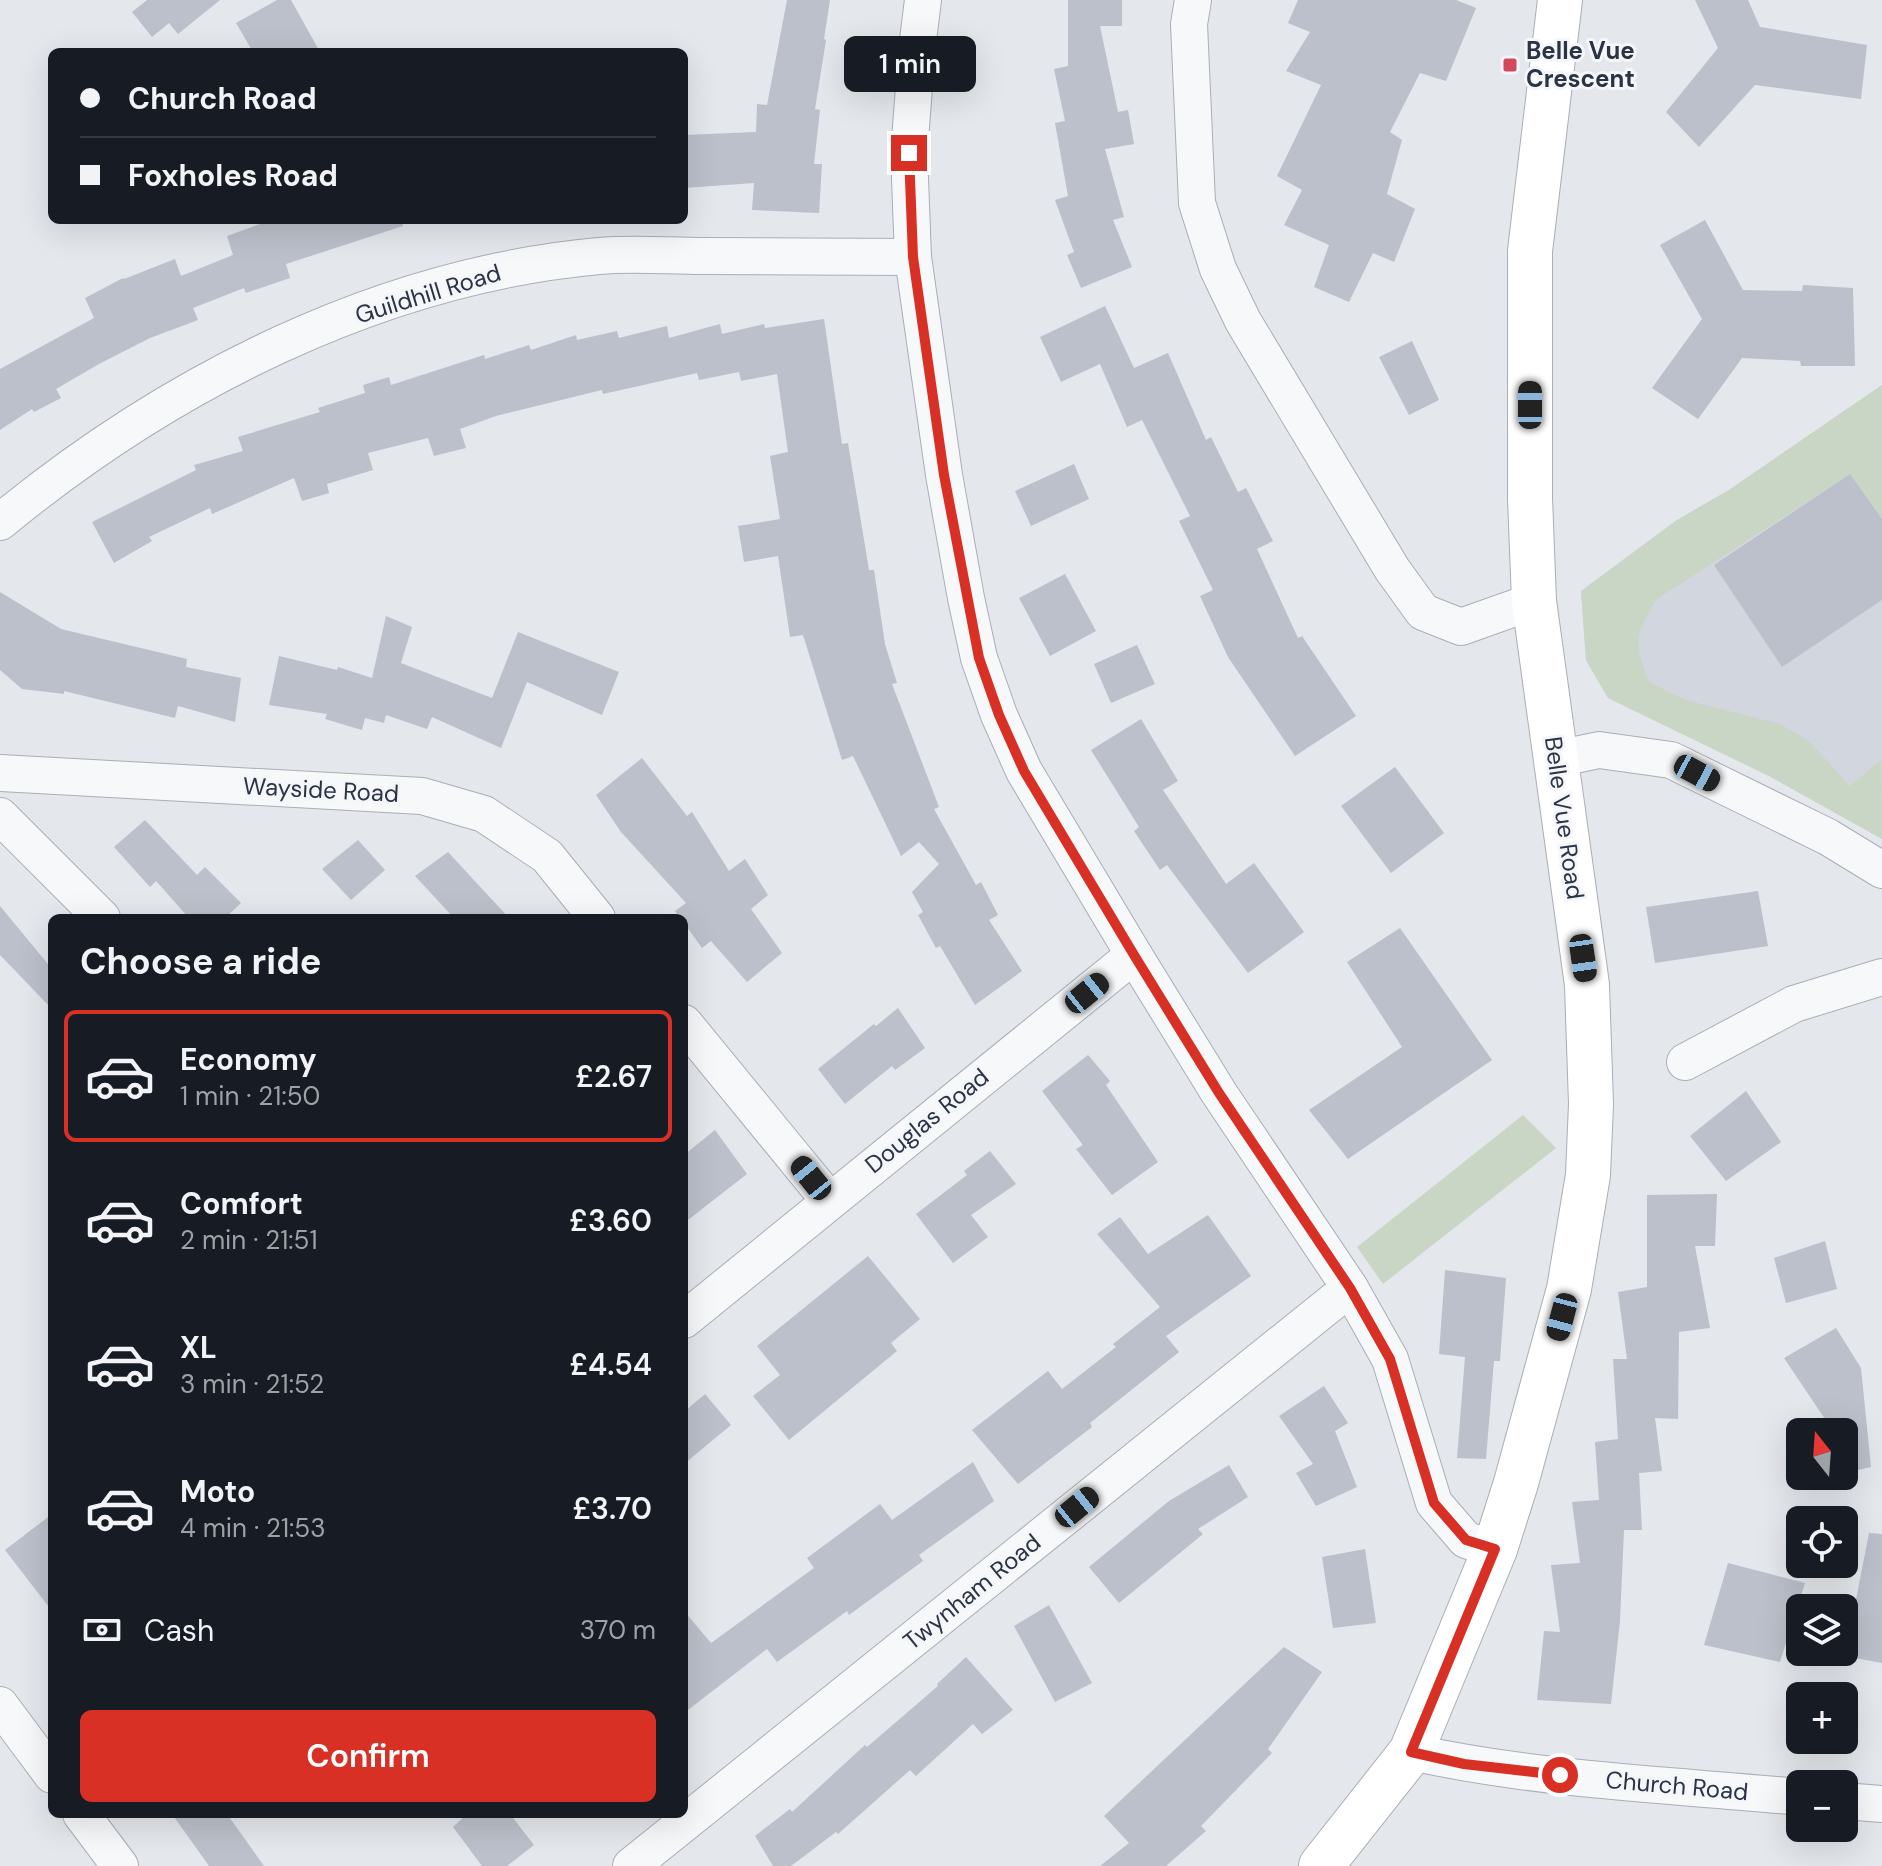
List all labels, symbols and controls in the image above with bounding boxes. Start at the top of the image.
place label: Belle Vue Crescent [1526,35,1635,94]
callout: 1 min [843,37,975,93]
text: 1 min [879,47,941,81]
marker: Belle Vue Crescent [1501,56,1519,74]
text: Church Road [128,79,317,118]
route end [891,135,927,171]
text: Foxholes Road [128,156,338,195]
street label: Guildhill Road [351,257,504,330]
car [1518,381,1542,429]
street label: Belle Vue Road [1538,734,1591,901]
car [1670,751,1724,795]
street label: Wayside Road [242,770,400,809]
car [1568,933,1598,983]
text: Choose a ride [80,938,321,985]
car [1061,969,1113,1017]
icon: car [84,1040,156,1112]
text: Economy [180,1040,317,1079]
text: £2.67 [575,1057,652,1096]
street label: Douglas Road [858,1061,995,1180]
text: 1 min · 21:50 [180,1079,320,1113]
car [787,1152,835,1204]
icon: car [84,1184,156,1256]
text: Comfort [180,1184,303,1223]
text: £3.60 [569,1201,652,1240]
text: 2 min · 21:51 [180,1223,318,1257]
car [1544,1291,1580,1343]
icon: car [84,1328,156,1400]
text: XL [180,1328,217,1367]
text: £4.54 [570,1345,652,1384]
text: 3 min · 21:52 [180,1367,324,1401]
north arrow [1786,1418,1858,1490]
map controls [1786,1418,1858,1842]
icon: car [84,1472,156,1544]
text: Moto [180,1472,255,1511]
car [1051,1483,1103,1531]
text: £3.70 [572,1489,652,1528]
button: locate [1786,1506,1858,1578]
text: 4 min · 21:53 [180,1511,326,1545]
street label: Twynham Road [897,1527,1047,1657]
button: layers [1786,1594,1858,1666]
icon: cash [80,1608,124,1652]
text: Cash [144,1611,214,1650]
text: 370 m [580,1613,656,1647]
button: + [1786,1682,1858,1754]
button: Confirm [80,1710,656,1802]
route start [1542,1757,1578,1793]
street label: Church Road [1604,1764,1750,1807]
button: − [1786,1770,1858,1842]

